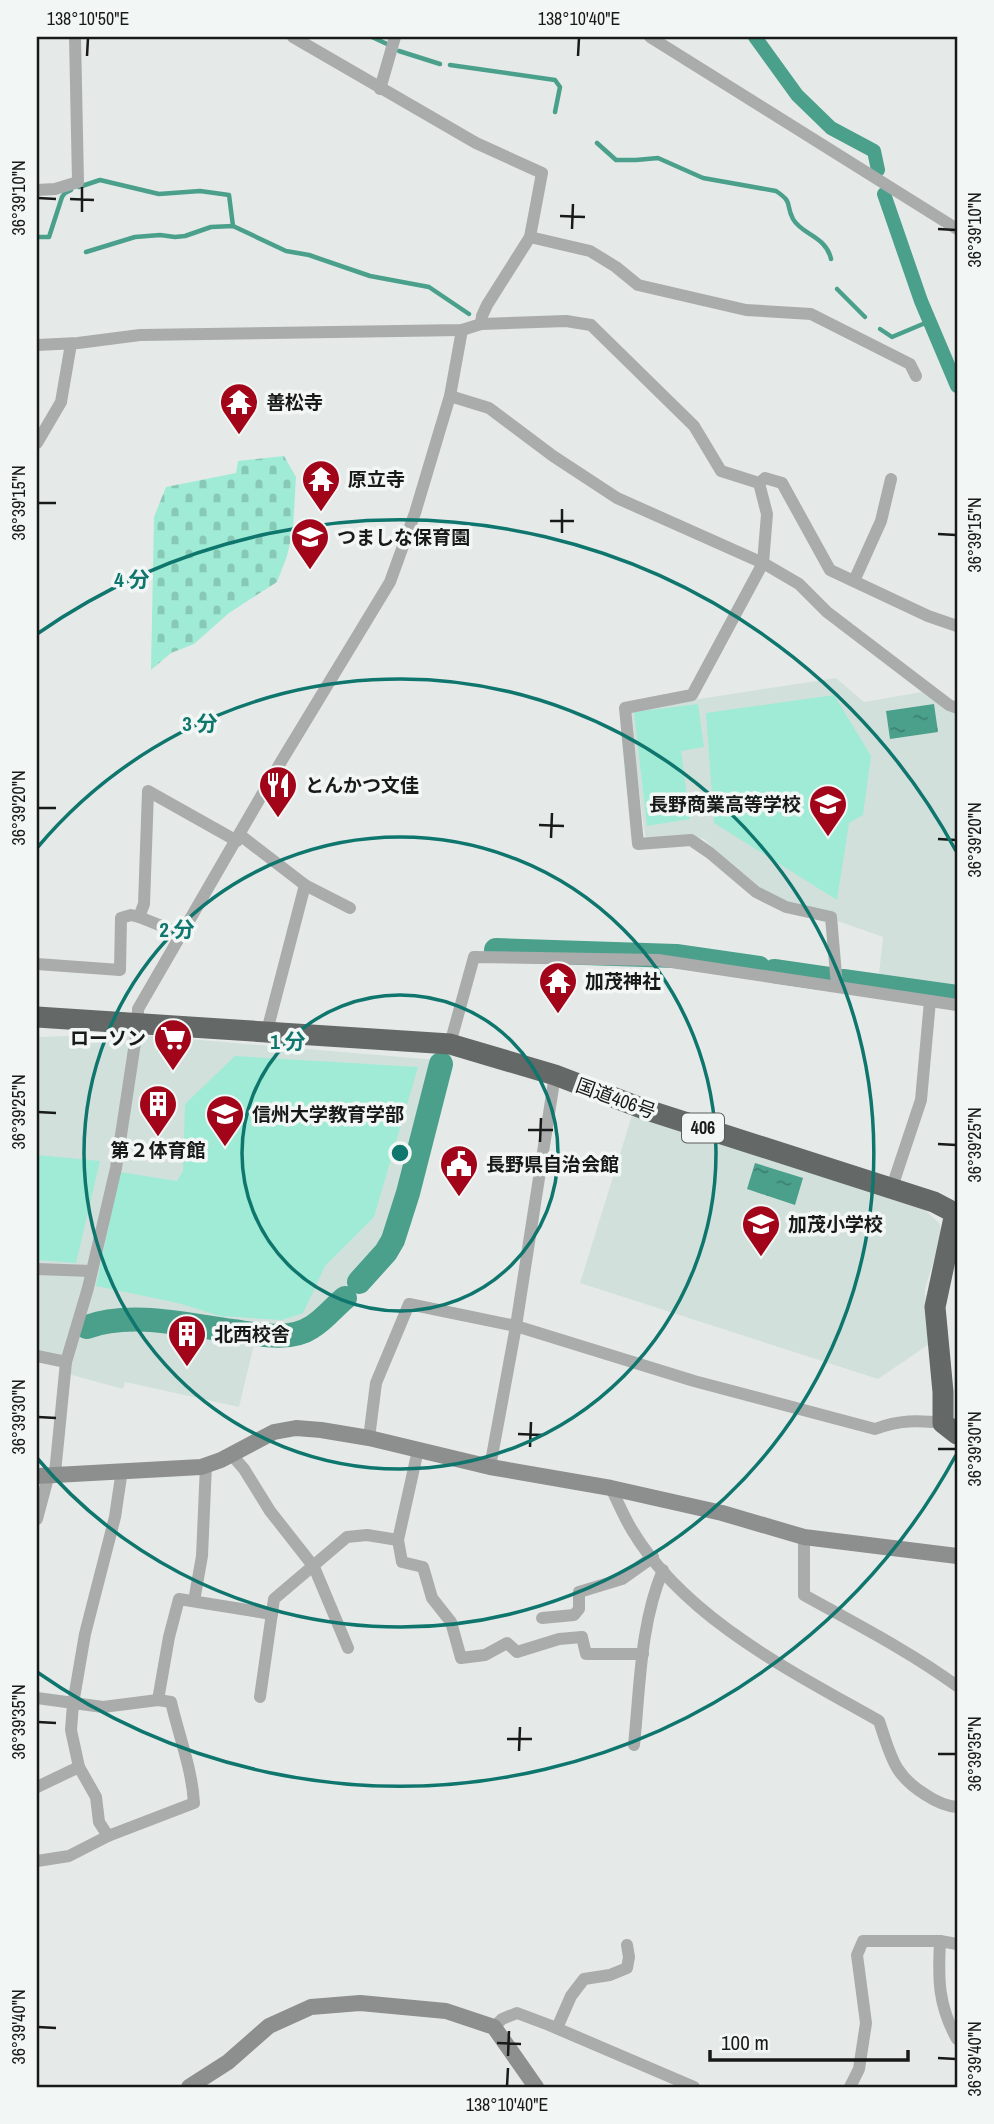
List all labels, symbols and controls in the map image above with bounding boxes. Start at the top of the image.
text: 138°10'50"E [47,6,129,31]
text: 138°10'40"E [538,6,620,31]
text: 36°39'10"N [6,160,31,236]
text: 36°39'10"N [962,192,987,268]
temple icon: 善松寺 [218,381,260,436]
place label: 善松寺 [266,389,323,415]
temple icon: 原立寺 [300,458,342,513]
text: 36°39'15"N [6,465,31,541]
place label: 原立寺 [348,466,405,492]
text: 36°39'15"N [962,497,987,573]
school or university icon: つましな保育園 [289,516,331,571]
place label: つましな保育園 [337,524,470,550]
text: 4 分 [114,565,150,594]
text: 3 分 [182,709,218,738]
restaurant icon: とんかつ文佳 [257,764,299,819]
text: 36°39'20"N [6,770,31,846]
place label: とんかつ文佳 [305,772,419,798]
school or university icon: 長野商業高等学校 [807,783,849,838]
place label: 長野商業高等学校 [649,791,801,817]
text: 36°39'20"N [962,802,987,878]
text: 2 分 [159,915,195,944]
temple icon: 加茂神社 [537,960,579,1015]
place label: 加茂神社 [585,968,661,994]
supermarket icon: ローソン [152,1017,194,1072]
place label: ローソン [70,1025,146,1051]
text: 1 分 [270,1027,306,1056]
street label: 国道406号 [573,1072,659,1124]
text: 36°39'25"N [6,1074,31,1150]
building icon: 第２体育館 [137,1083,179,1138]
school or university icon: 信州大学教育学部 [204,1093,246,1148]
place label: 信州大学教育学部 [252,1101,404,1127]
text: 36°39'25"N [962,1107,987,1183]
road number: 406 [682,1114,724,1142]
place label: 第２体育館 [110,1137,206,1163]
centre of rings [388,1141,412,1165]
public building icon: 長野県自治会館 [438,1143,480,1198]
place label: 長野県自治会館 [486,1151,619,1177]
school or university icon: 加茂小学校 [740,1203,782,1258]
place label: 加茂小学校 [788,1211,883,1237]
building icon: 北西校舎 [166,1313,208,1368]
place label: 北西校舎 [214,1321,290,1347]
text: 36°39'30"N [6,1379,31,1455]
text: 36°39'30"N [962,1411,987,1487]
text: 36°39'35"N [6,1684,31,1760]
text: 36°39'35"N [962,1716,987,1792]
text: 36°39'40"N [6,1989,31,2065]
scale bar [710,2019,908,2063]
text: 36°39'40"N [962,2021,987,2097]
text: 100 m [721,2028,769,2057]
text: 138°10'40"E [466,2092,548,2117]

